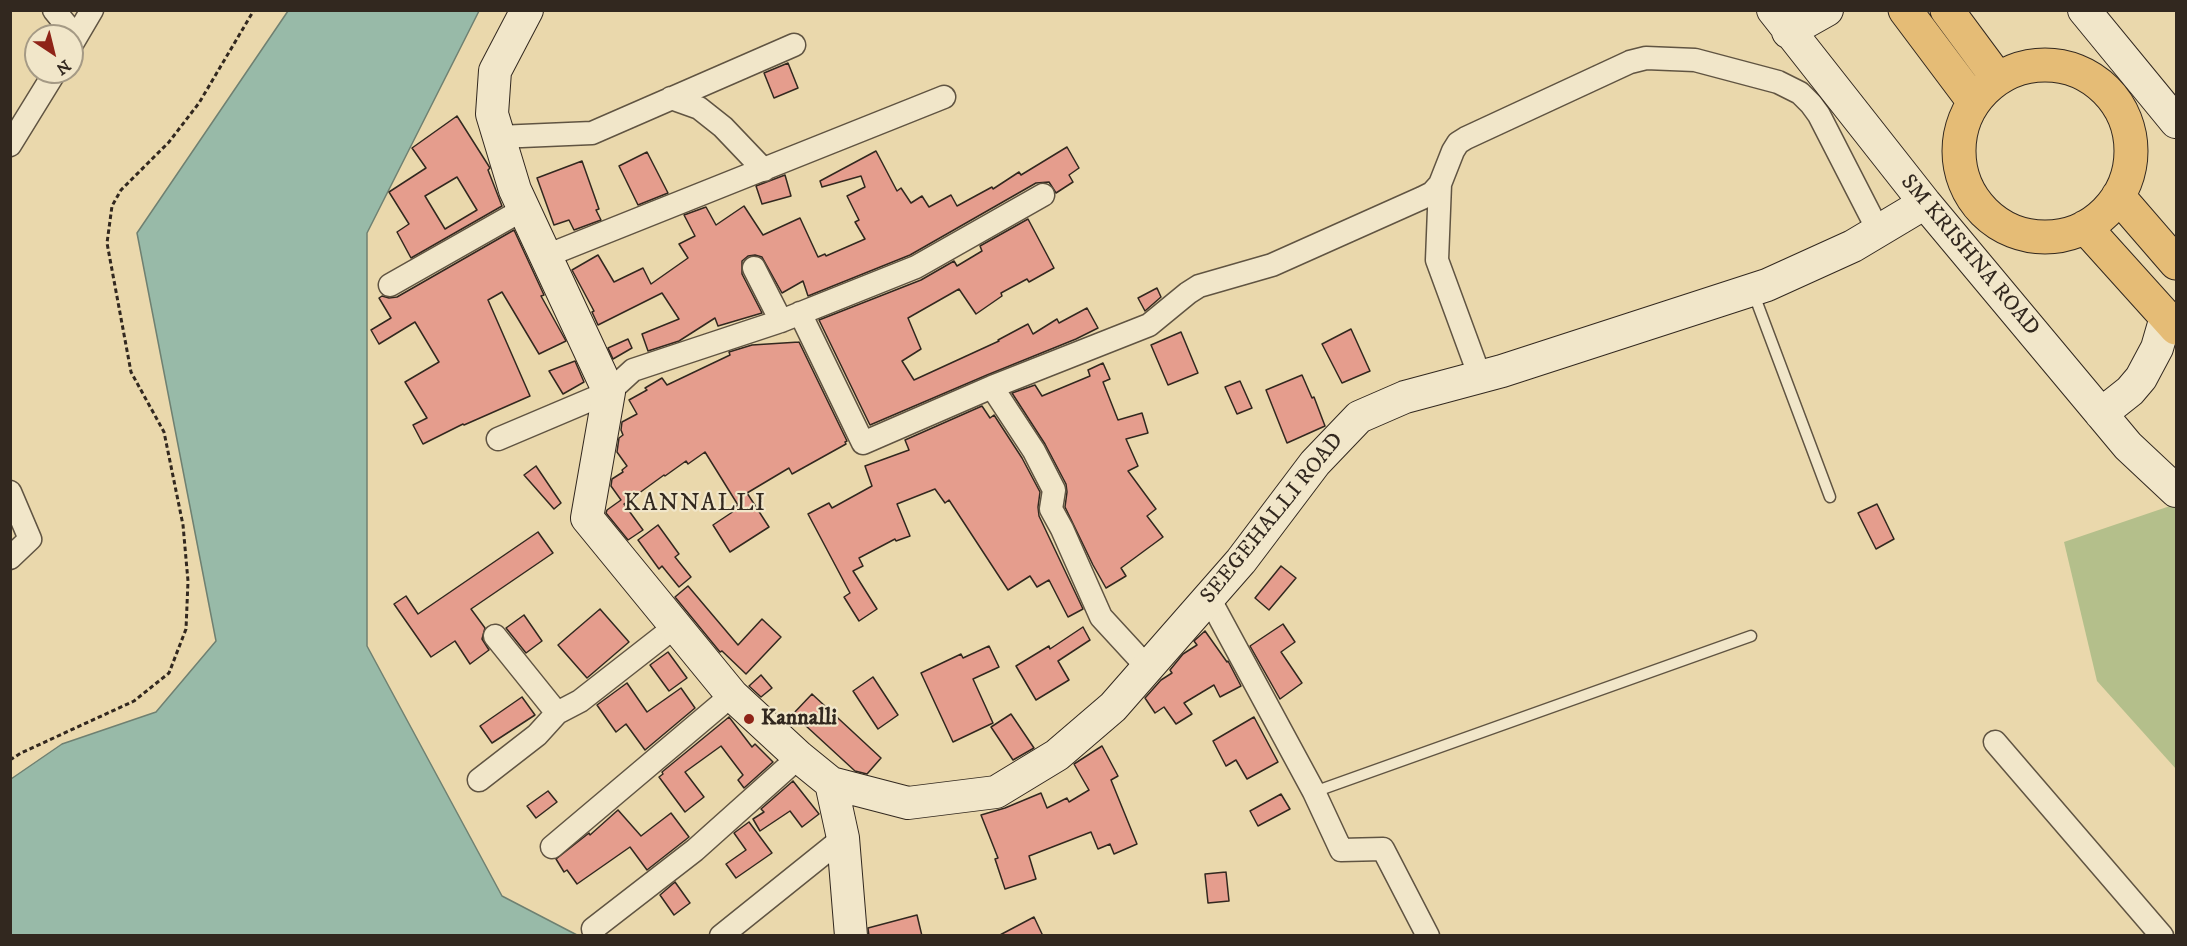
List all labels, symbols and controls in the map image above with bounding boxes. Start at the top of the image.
north arrow [24,24,84,84]
text: N [52,55,74,79]
street label: SM KRISHNA ROAD [1894,170,2044,342]
street label: SEEGEHALLI ROAD [1196,428,1350,610]
district label: KANNALLI [624,491,766,519]
place label: Kannalli [761,706,837,732]
marker: Kannalli [742,712,756,726]

